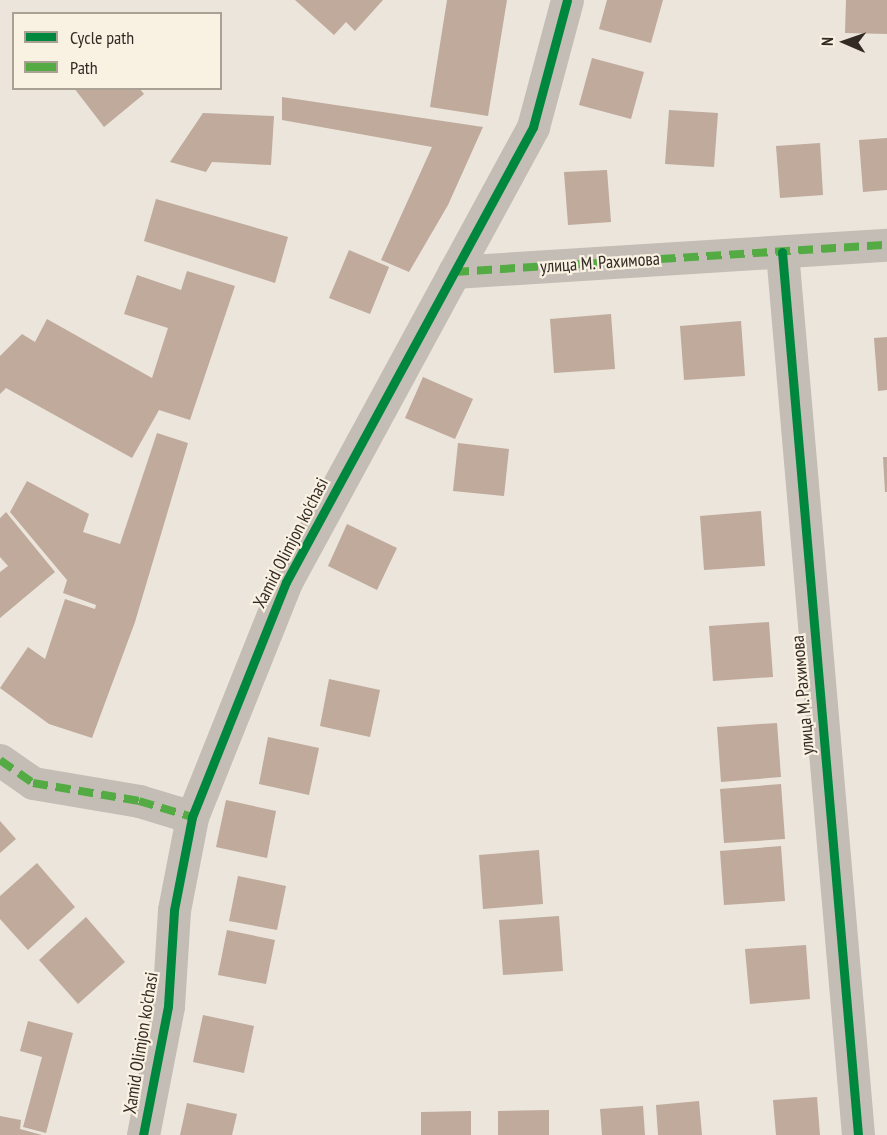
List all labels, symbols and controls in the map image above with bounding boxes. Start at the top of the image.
legend [12,12,222,90]
north arrow [815,12,875,72]
text: Cycle path [70,26,134,49]
text: N [817,37,837,46]
text: Path [70,56,98,79]
street label: улица М. Рахимова [539,248,661,278]
street label: Xamid Olimjon ko'chasi [249,474,333,612]
street label: улица М. Рахимова [787,634,819,756]
street label: Xamid Olimjon ko'chasi [119,971,163,1115]

